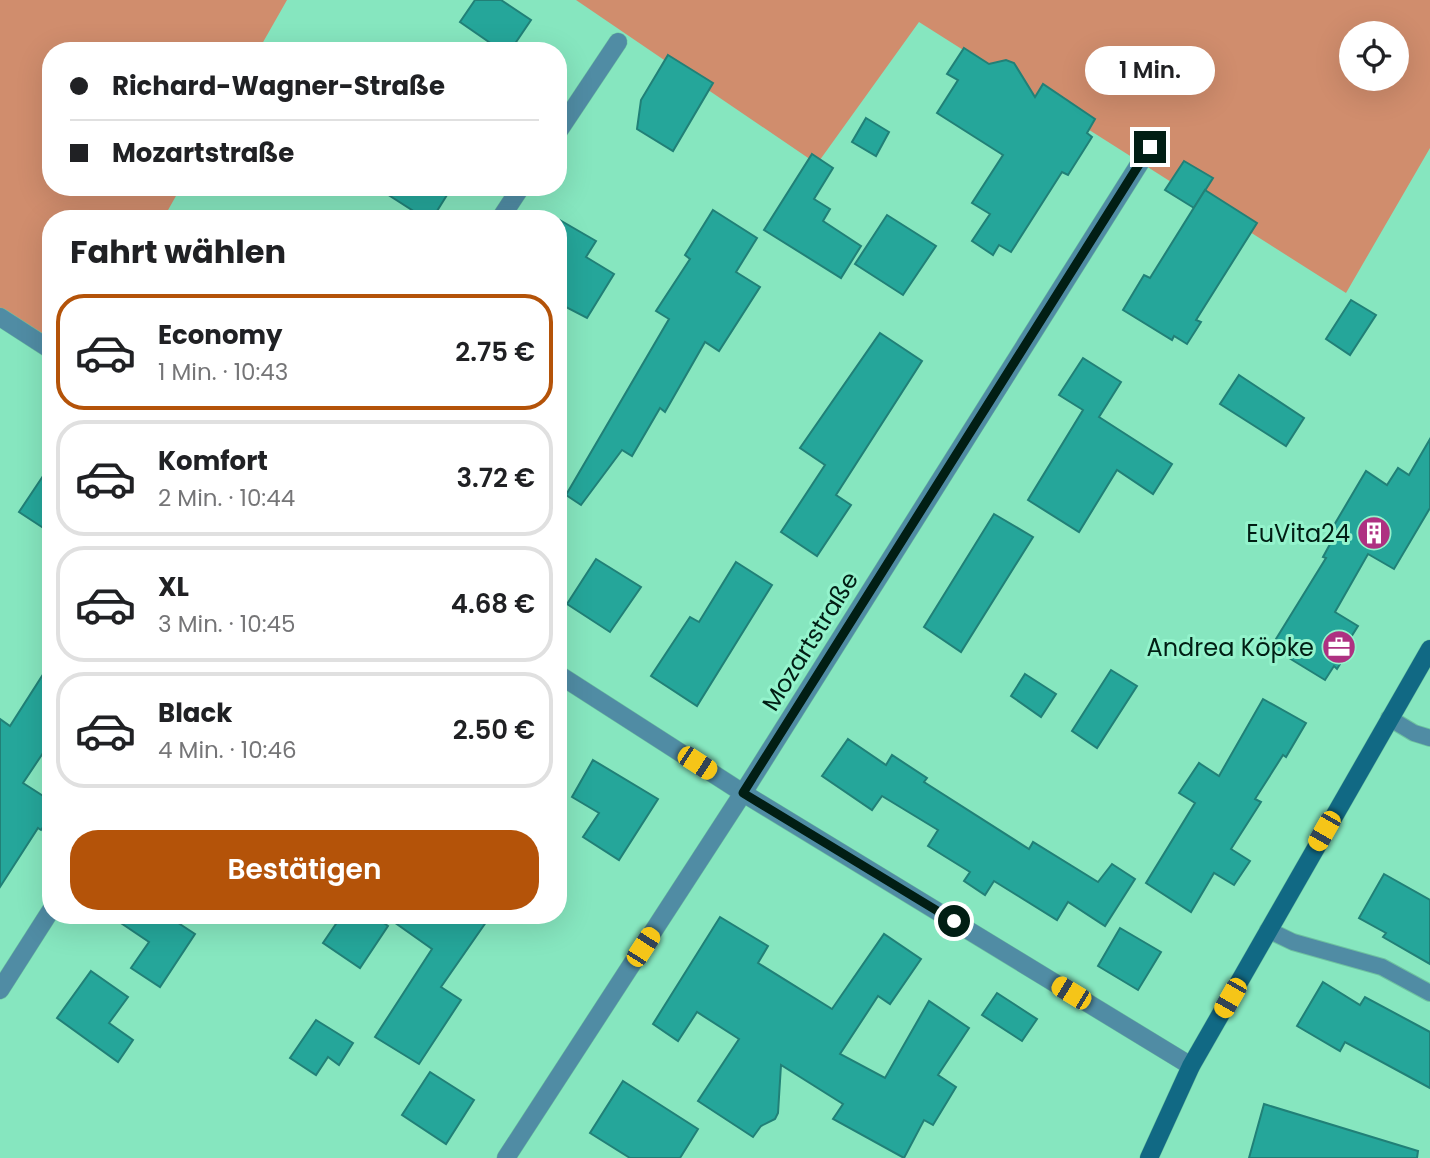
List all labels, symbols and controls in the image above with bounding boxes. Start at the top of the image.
map controls [1339,21,1409,91]
button: locate [1339,21,1409,91]
callout: 1 Min. [1085,46,1215,94]
text: 1 Min. [1119,54,1181,86]
text: Richard-Wagner-Straße [112,68,445,104]
route end [1134,131,1166,163]
text: Mozartstraße [112,135,294,171]
text: Fahrt wählen [70,229,286,274]
text: Economy [158,317,282,353]
icon: car [74,321,137,384]
text: 2.75 € [455,334,535,370]
text: 1 Min. · 10:43 [158,356,288,388]
text: Komfort [158,443,268,479]
icon: car [74,447,137,510]
text: 3.72 € [457,460,535,496]
text: 2 Min. · 10:44 [158,482,295,514]
building icon: EuVita24 [1355,514,1393,552]
place label: EuVita24 [1246,517,1350,550]
street label: Mozartstraße [754,565,866,717]
text: XL [158,569,189,605]
icon: car [74,573,137,636]
text: 4.68 € [451,586,535,622]
text: 3 Min. · 10:45 [158,608,295,640]
office icon: Andrea Köpke [1320,628,1358,666]
place label: Andrea Köpke [1147,631,1314,664]
text: Black [158,695,232,731]
icon: car [74,699,137,762]
text: 2.50 € [453,712,535,748]
text: 4 Min. · 10:46 [158,734,297,766]
car [674,743,721,783]
car [1305,808,1344,854]
button: Bestätigen [70,830,539,910]
route start [938,905,970,937]
car [623,924,664,970]
car [1048,973,1095,1013]
car [1211,975,1250,1021]

